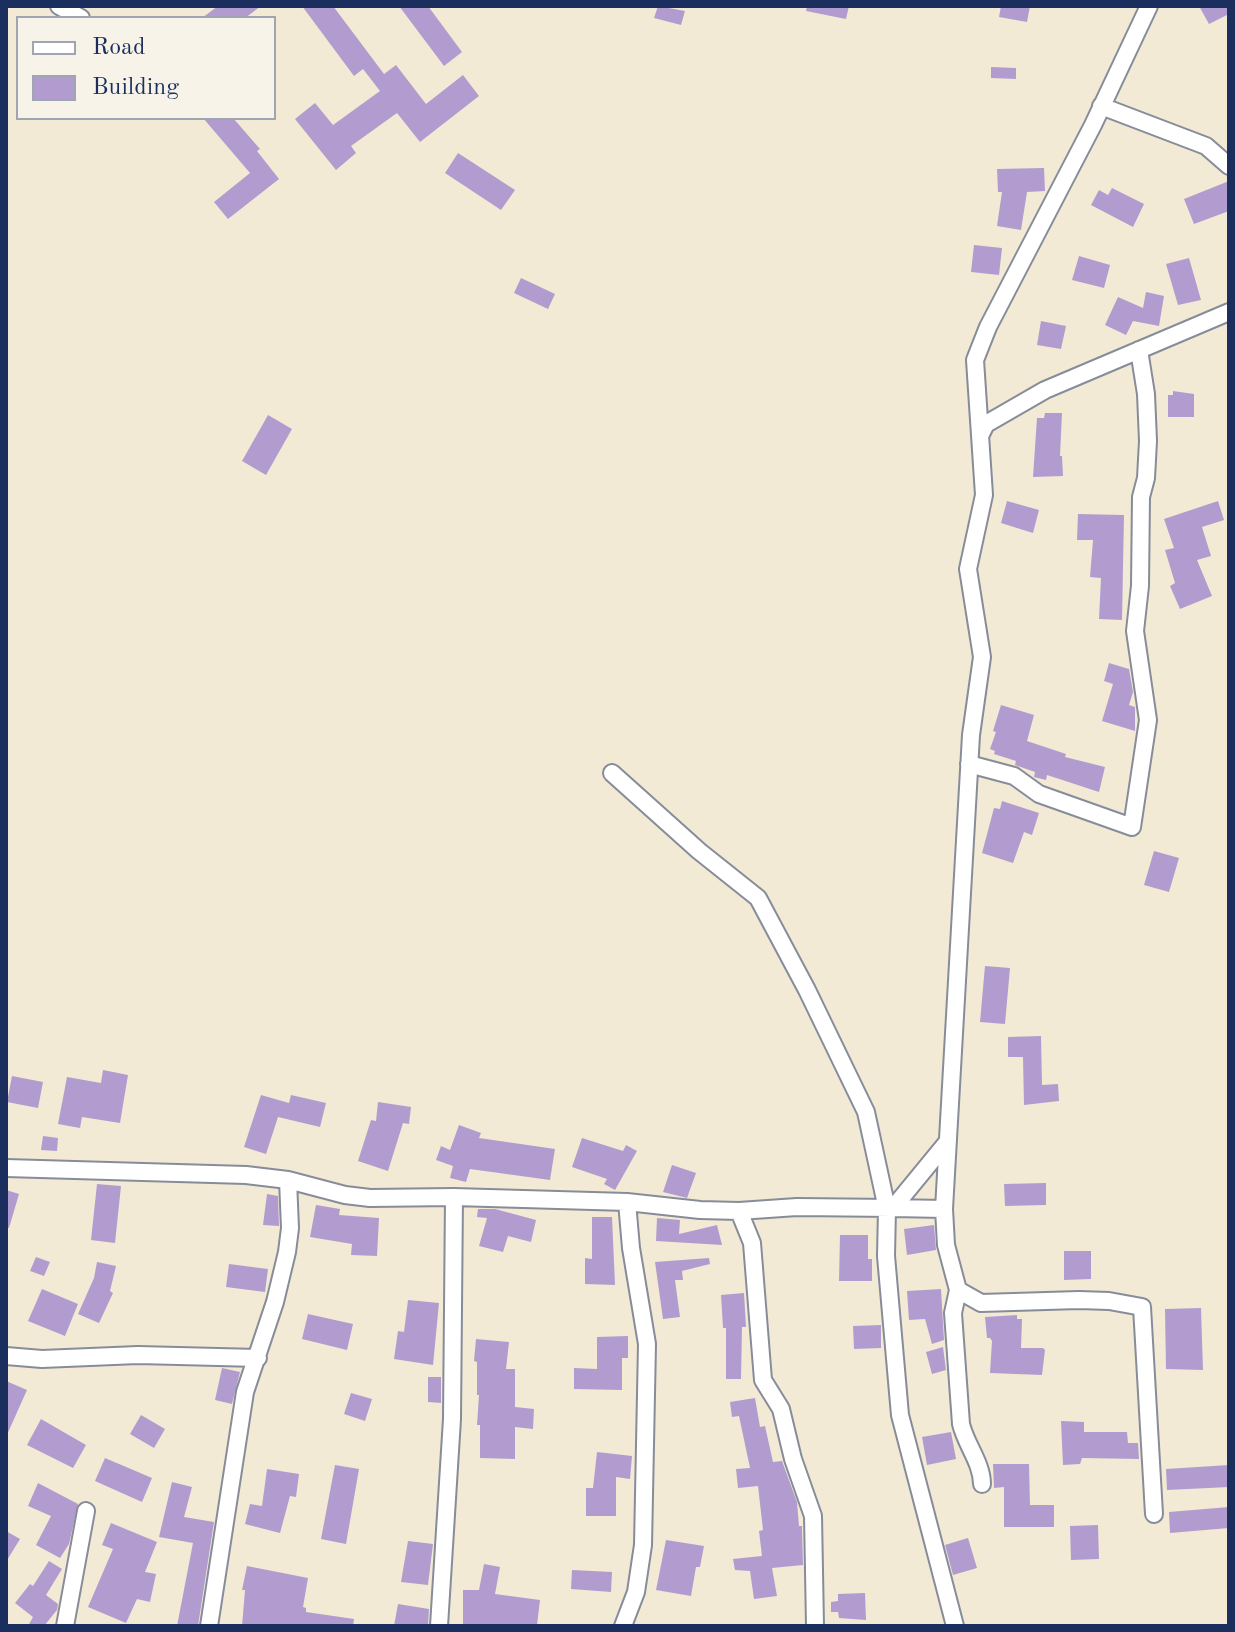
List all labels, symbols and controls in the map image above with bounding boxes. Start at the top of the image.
legend [16,16,276,120]
text: Road [92,36,145,60]
text: Building [92,76,179,100]

